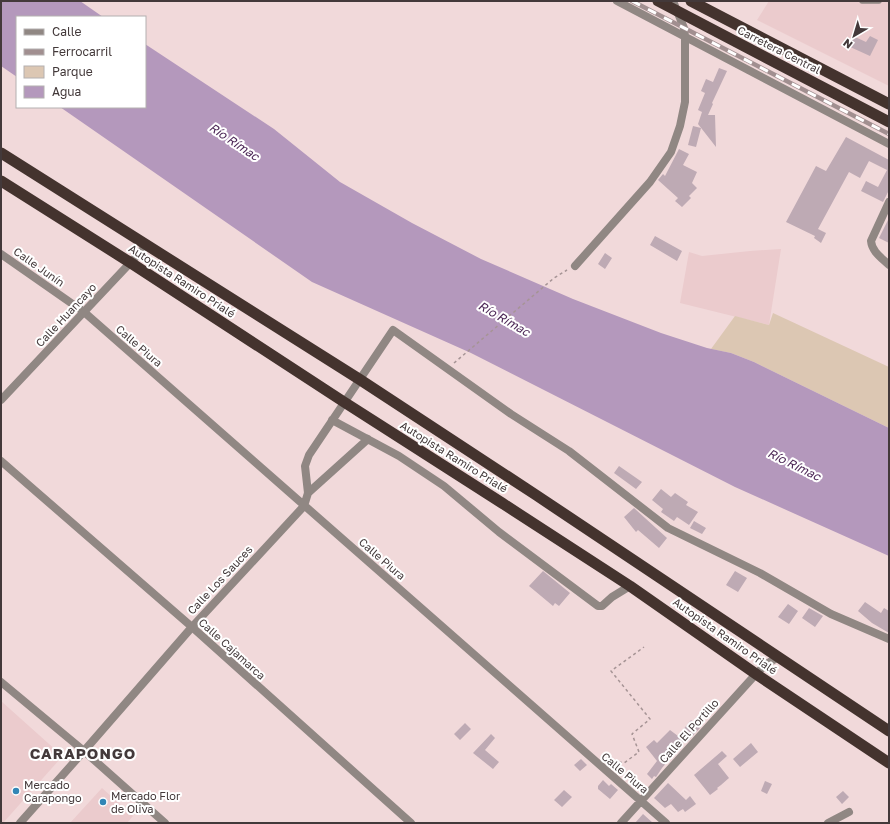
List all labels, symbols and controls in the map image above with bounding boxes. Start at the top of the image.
legend [16,16,146,108]
north arrow [834,16,874,56]
street label: Carretera Central [736,23,823,76]
text: Calle [52,24,82,39]
text: N [840,37,855,52]
text: Ferrocarril [52,44,112,59]
text: Parque [52,64,93,79]
text: Agua [52,84,81,99]
water label: Río Rímac [206,119,263,165]
street label: Autopista Ramiro Prialé [127,241,238,320]
street label: Calle Junín [11,244,67,289]
street label: Calle Huancayo [33,280,99,349]
water label: Río Rímac [476,298,534,340]
street label: Calle Piura [114,322,165,369]
street label: Autopista Ramiro Prialé [398,418,510,495]
water label: Río Rímac [765,445,824,484]
street label: Calle Piura [357,535,408,582]
street label: Calle Los Sauces [184,542,255,617]
street label: Autopista Ramiro Prialé [671,595,780,676]
street label: Calle Cajamarca [196,615,268,682]
street label: Calle El Portillo [656,696,721,765]
district label: CARAPONGO [30,744,136,762]
street label: Calle Piura [599,749,651,796]
place label: Mercado Carapongo [24,778,82,804]
marker: Mercado Carapongo [11,786,21,796]
place label: Mercado Flor de Oliva [111,789,181,815]
marker: Mercado Flor de Oliva [98,797,108,807]

